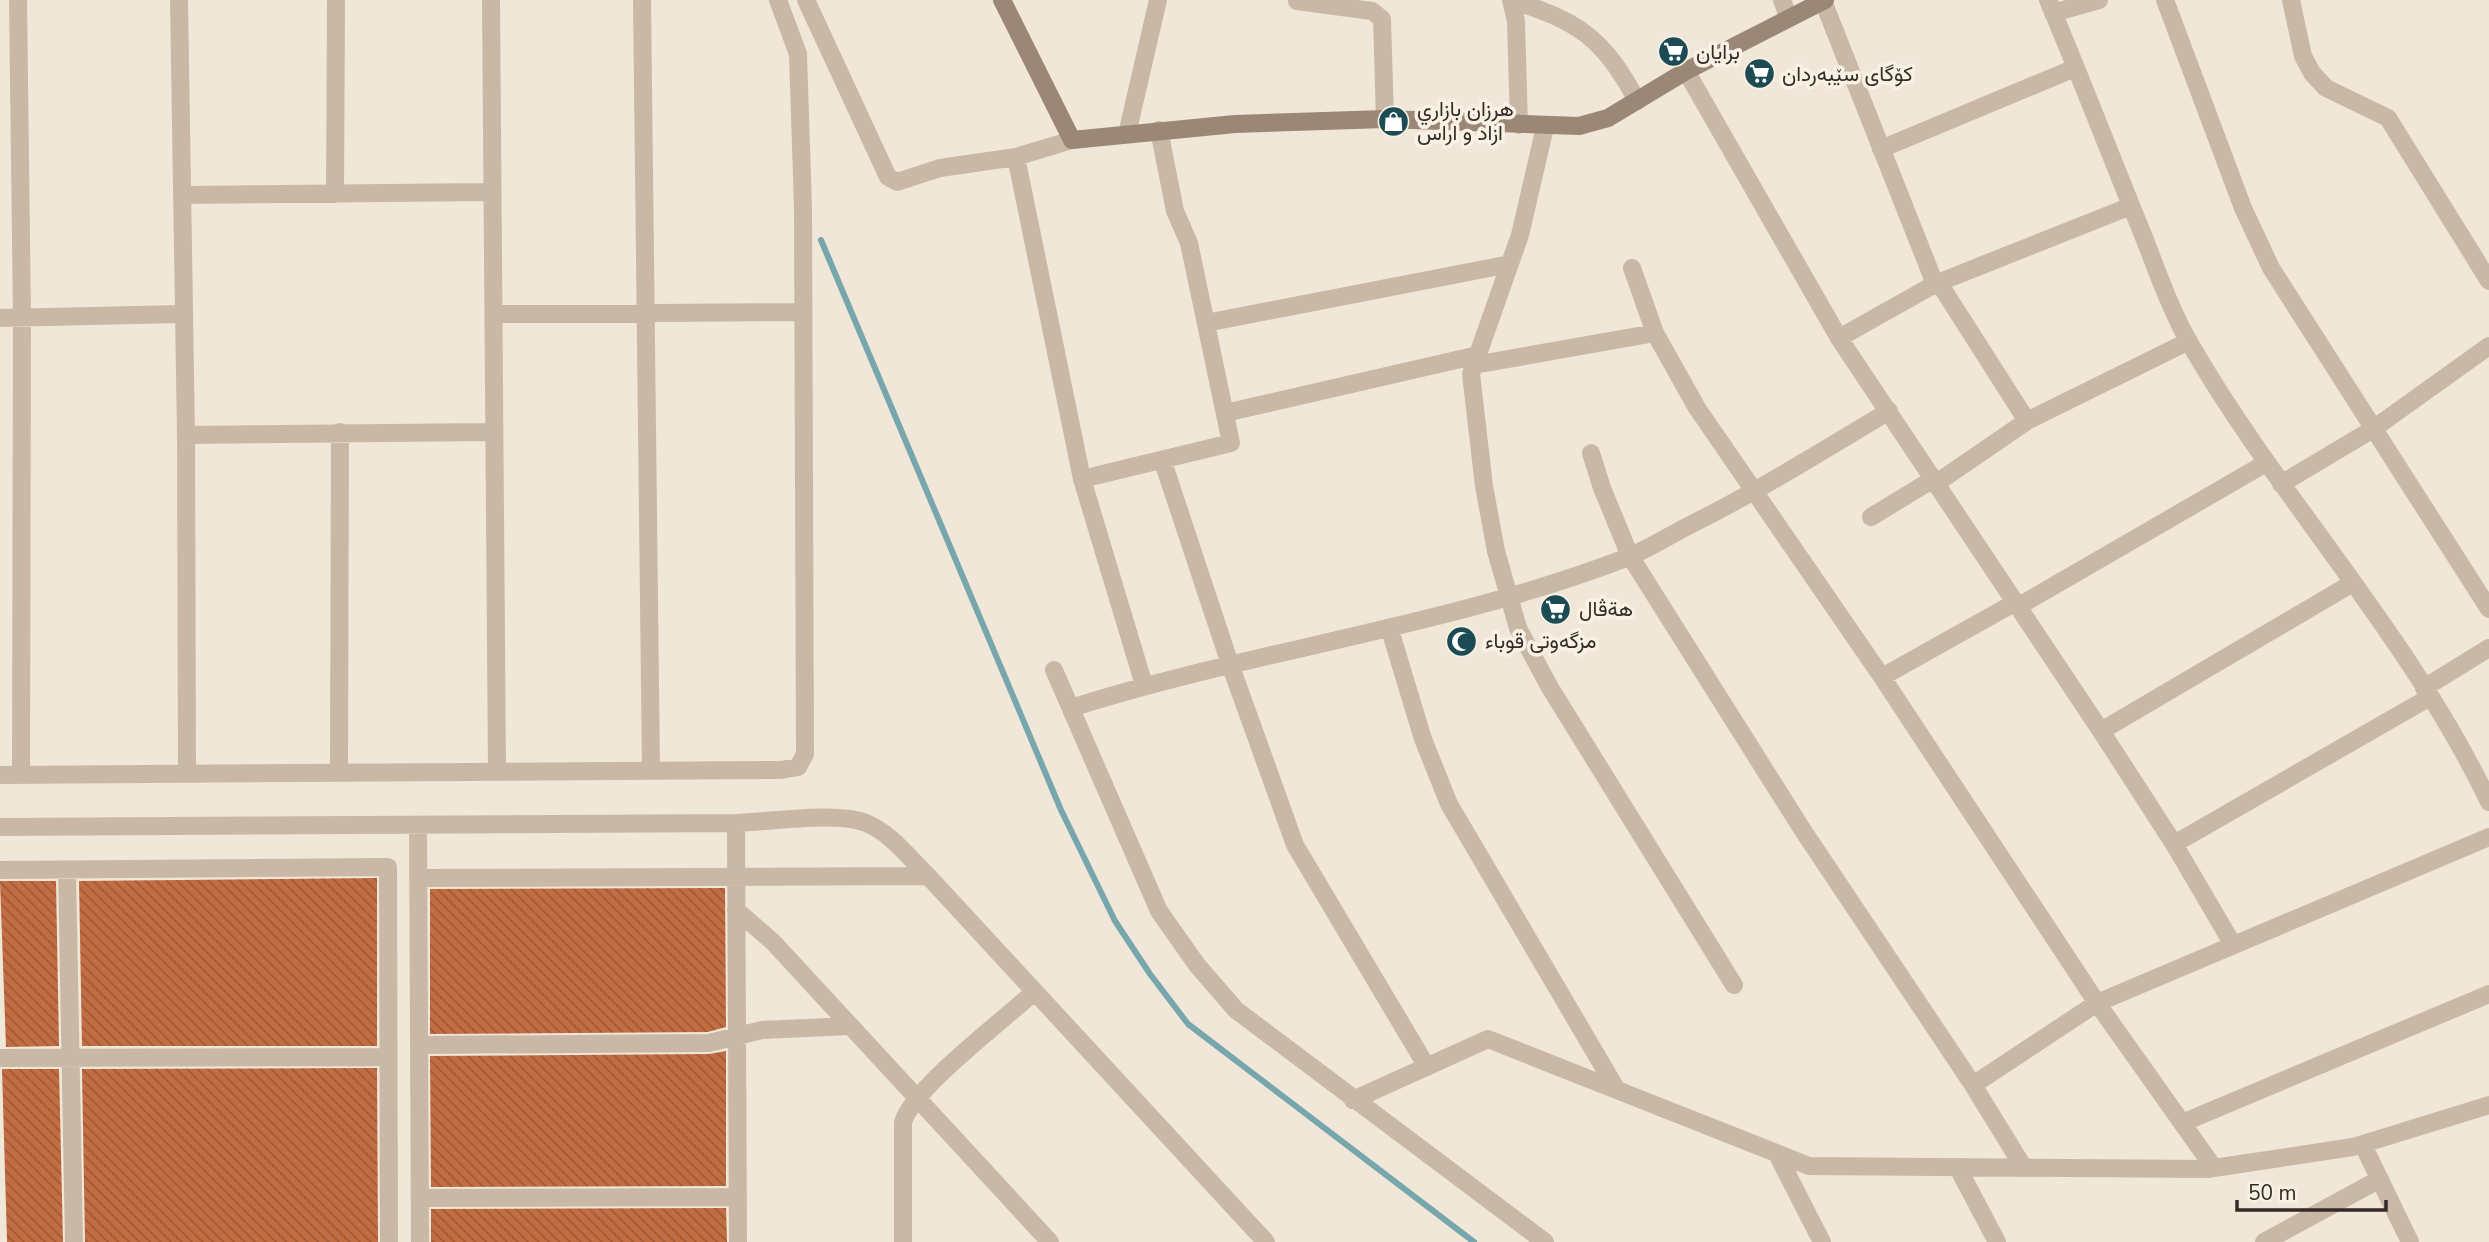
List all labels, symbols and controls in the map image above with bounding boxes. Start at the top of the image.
supermarket icon: برايان [1656,35,1690,69]
place label: برايان [1696,38,1740,66]
supermarket icon: کۆگای سێبەردان [1742,57,1776,91]
place label: کۆگای سێبەردان [1782,60,1913,88]
place label: هرزان بازاري ازاد و اراس [1417,95,1514,147]
shop icon: هرزان بازاري ازاد و اراس [1377,104,1411,138]
supermarket icon: هةڤال [1539,592,1573,626]
place label: هةڤال [1579,595,1633,623]
mosque icon: مزگەوتی قوباء [1445,624,1479,658]
place label: مزگەوتی قوباء [1485,627,1597,655]
scale bar [2237,1168,2386,1212]
text: 50 m [2248,1179,2297,1207]

